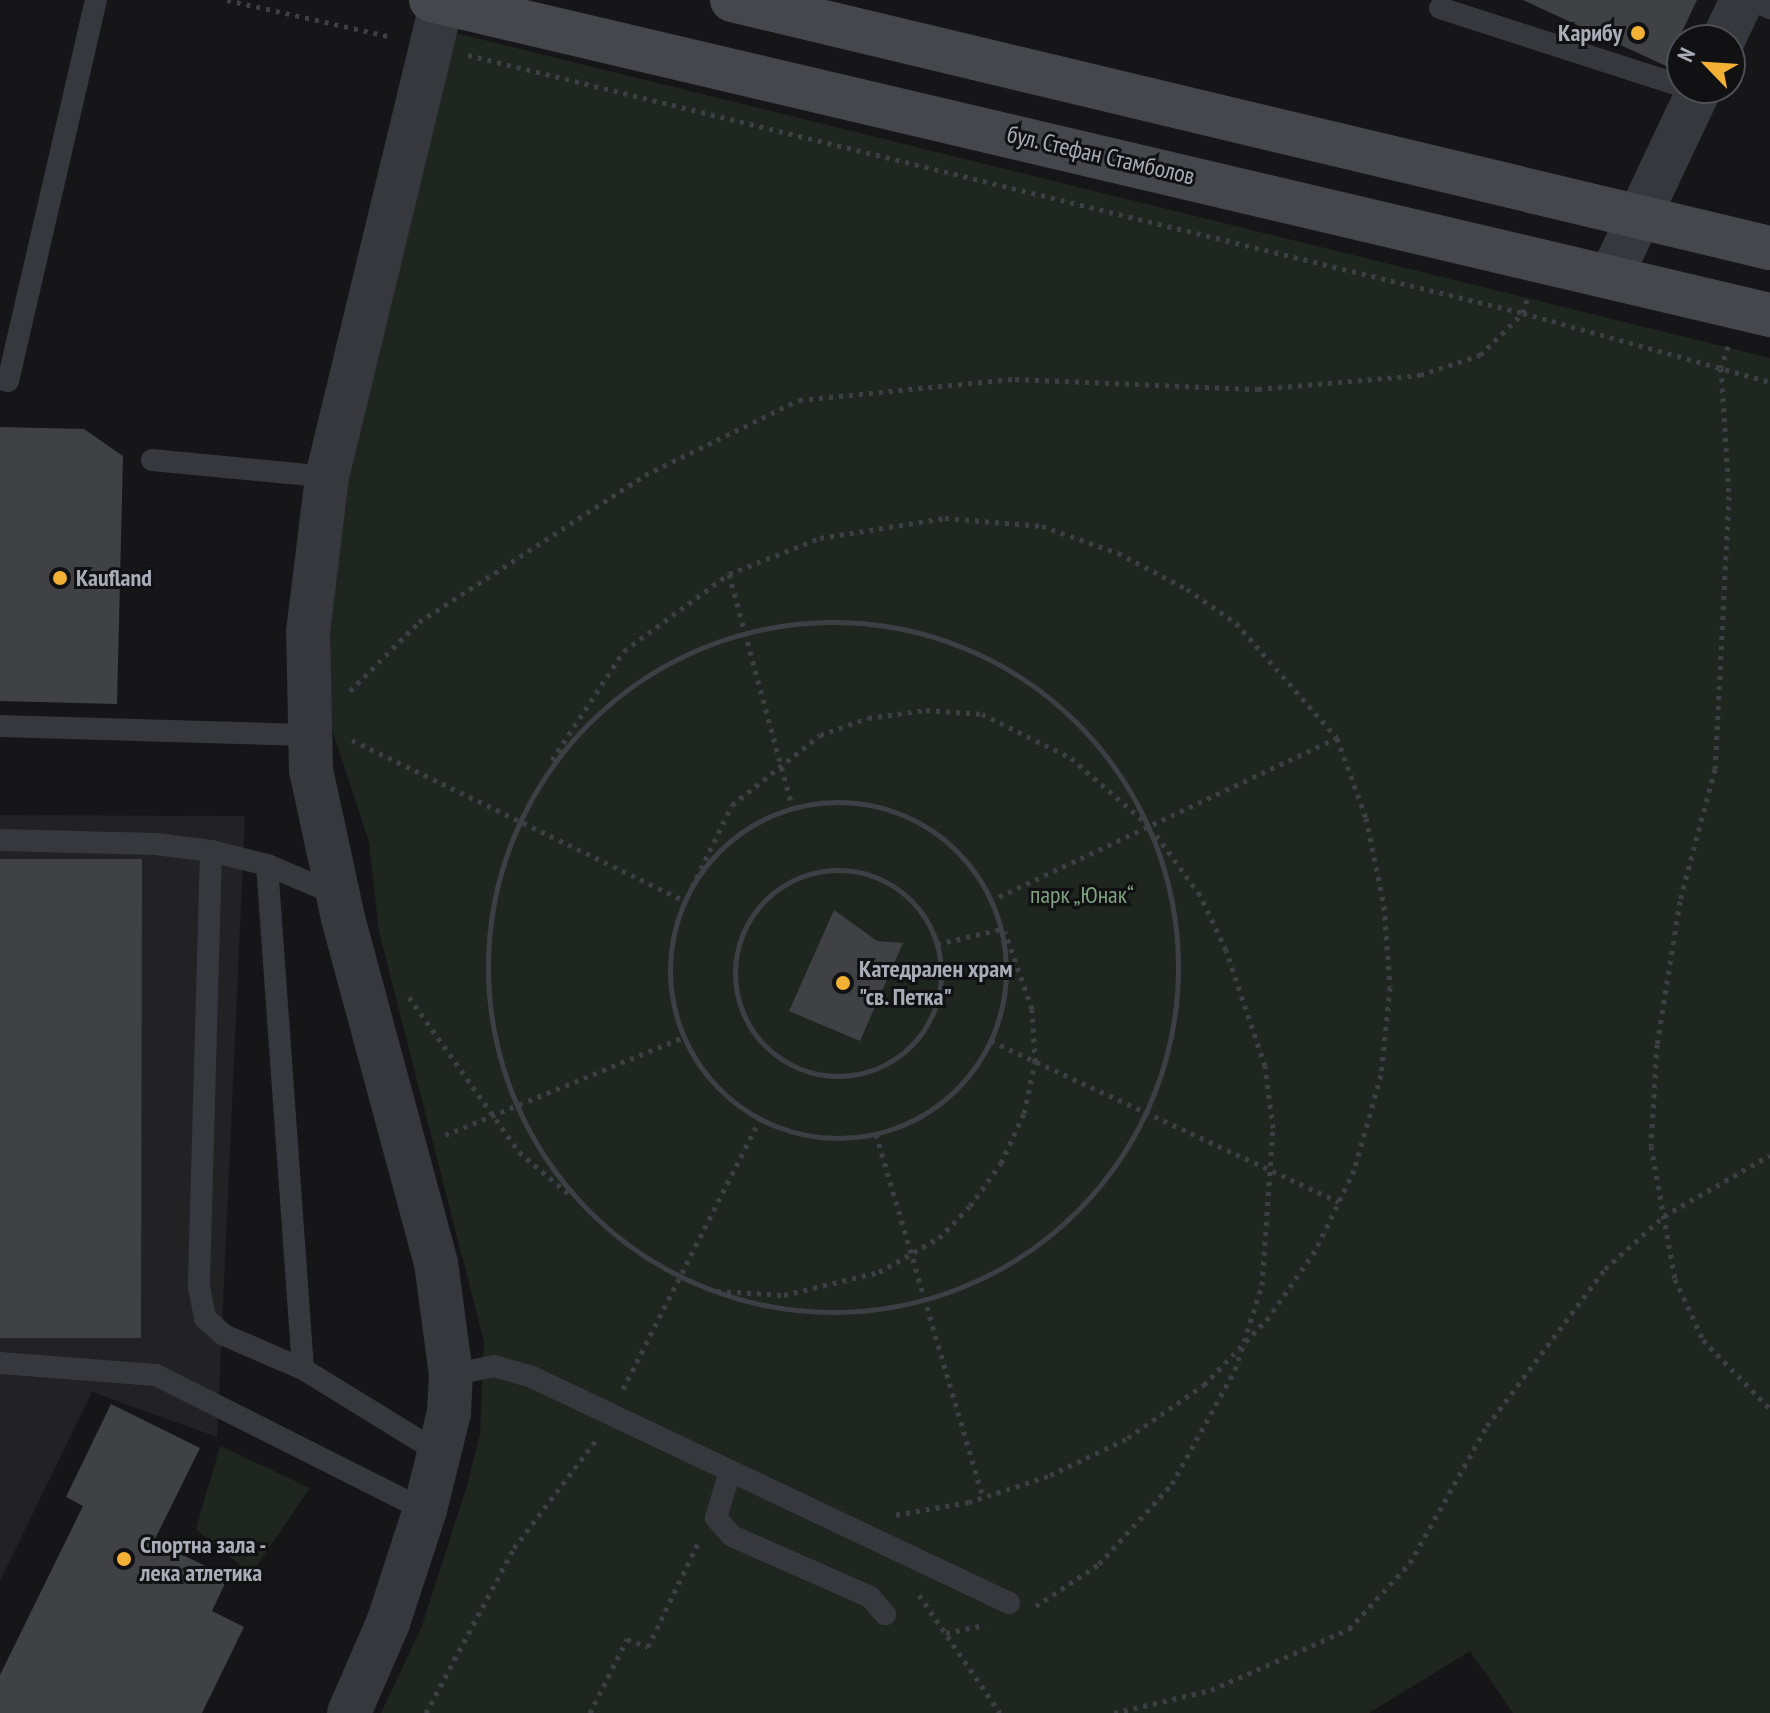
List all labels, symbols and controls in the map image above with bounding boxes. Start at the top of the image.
place label: Карибу [1558,19,1622,47]
marker: Карибу [1629,24,1647,42]
north arrow [1666,24,1746,104]
text: N [1671,43,1701,66]
street label: бул. Стефан Стамболов [1004,119,1198,191]
place label: Kaufland [76,564,152,592]
marker: Kaufland [51,569,69,587]
park label: парк „Юнак“ [1029,881,1135,909]
place label: Катедрален храм "св. Петка" [859,955,1012,1011]
marker: Катедрален храм "св. Петка" [834,974,852,992]
place label: Спортна зала - лека атлетика [140,1531,267,1587]
marker: Спортна зала - лека атлетика [115,1550,133,1568]

